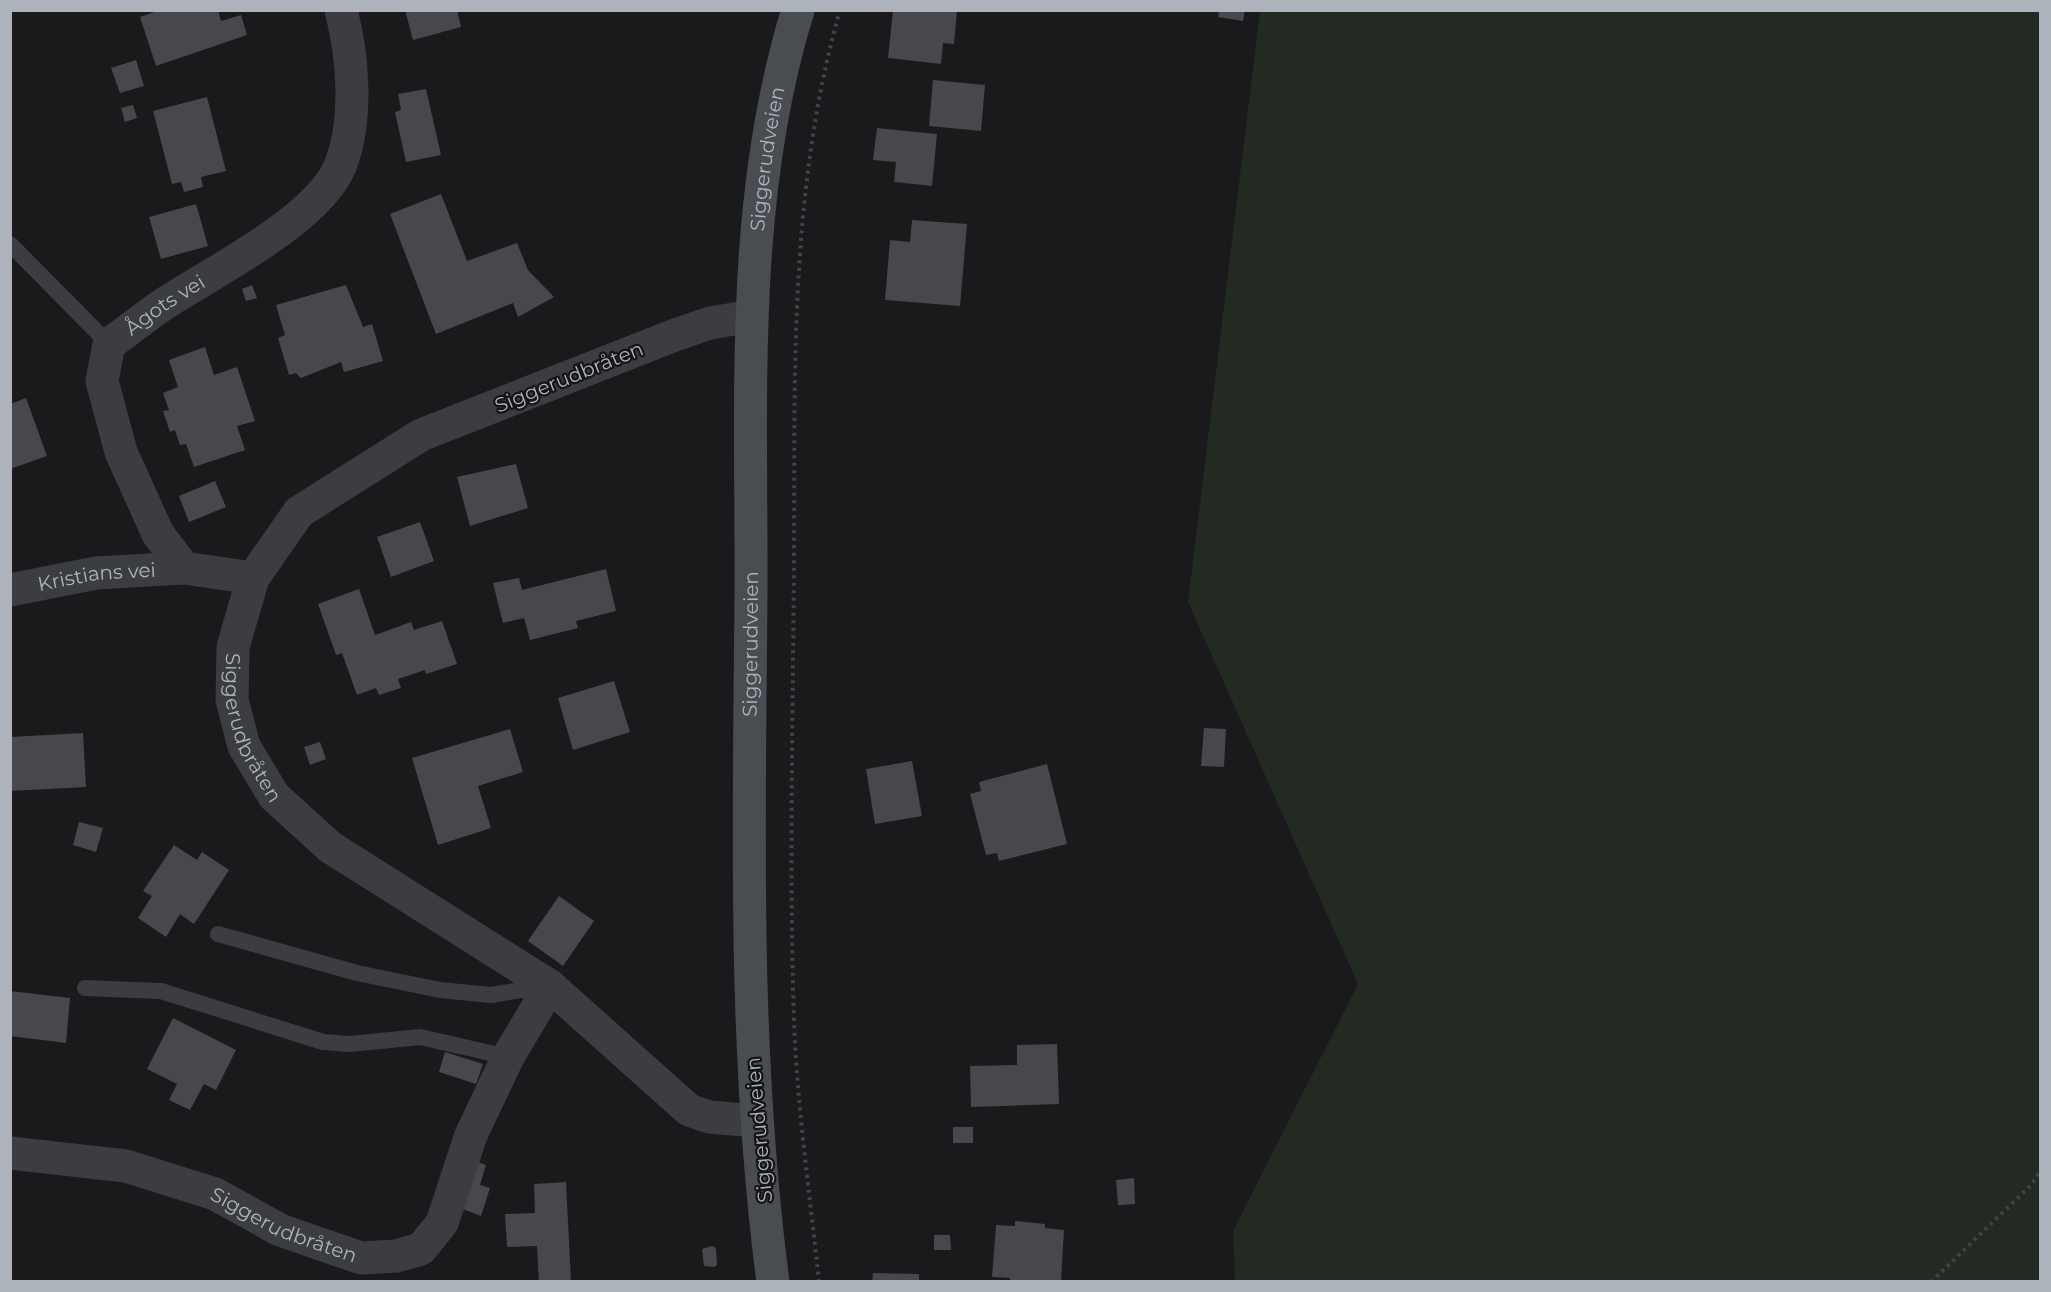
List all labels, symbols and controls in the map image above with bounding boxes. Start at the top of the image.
street label: Siggerudveien [745,84,790,232]
street label: Ågots vei [119,270,209,340]
street label: Siggerudbråten [491,336,647,418]
street label: Kristians vei [36,558,156,596]
street label: Siggerudveien [738,571,763,717]
street label: Siggerudbråten [220,653,287,807]
street label: Siggerudveien [741,1056,777,1204]
street label: Siggerudbråten [206,1182,360,1268]

